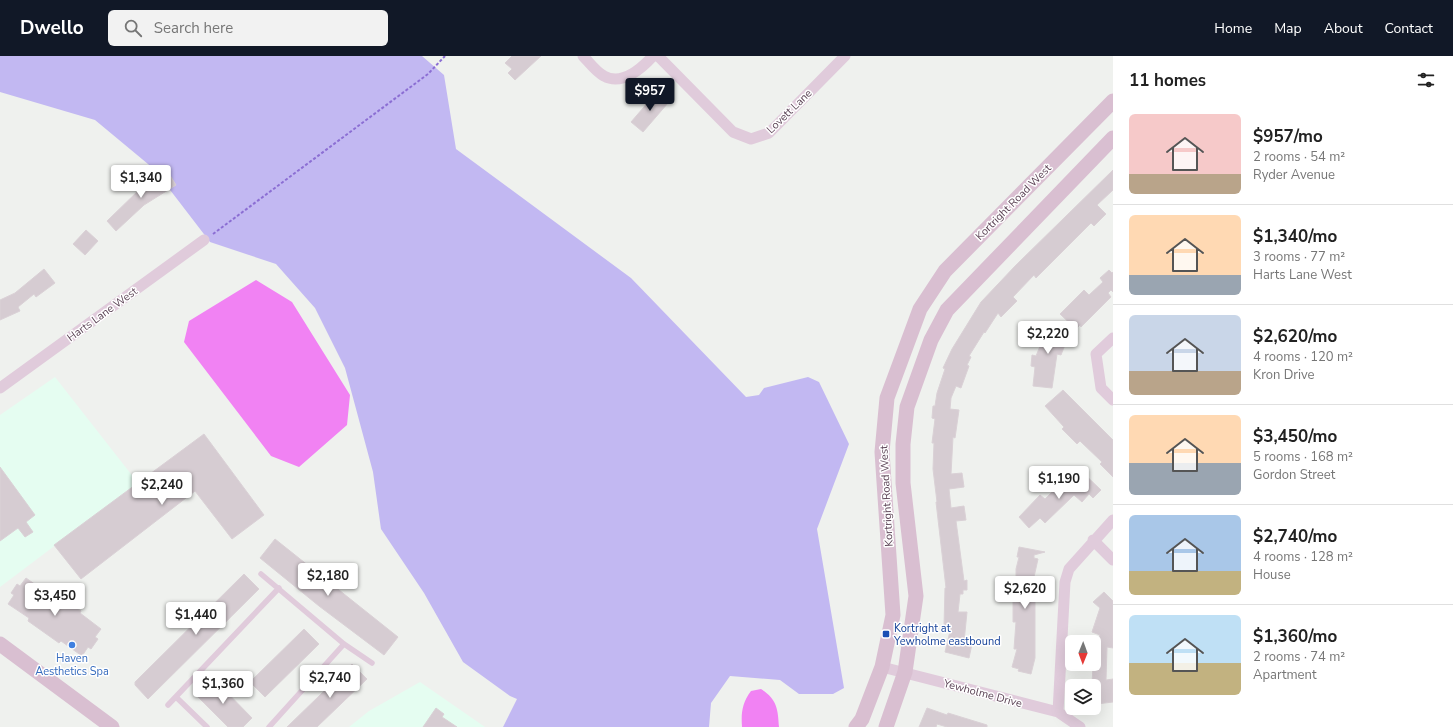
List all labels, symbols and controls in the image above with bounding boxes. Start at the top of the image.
search box [108,10,388,46]
text: Dwello [20,15,84,41]
icon: search [122,17,144,39]
text: Search here [154,18,233,38]
text: Home [1214,19,1252,38]
text: Map [1274,19,1302,38]
text: About [1324,19,1363,38]
text: Contact [1385,19,1433,38]
text: 11 homes [1129,69,1206,92]
icon: filters [1415,69,1437,91]
pin: $957 [626,78,674,112]
text: $957 [634,82,666,100]
street label: Lovett Lane [763,86,815,137]
text: $957/mo [1253,125,1323,148]
icon: home [1161,130,1209,178]
text: 2 rooms · 54 m² [1253,148,1345,166]
street label: Kortright Road West [972,161,1055,244]
pin: $1,340 [108,165,174,199]
text: Ryder Avenue [1253,166,1335,184]
text: $1,340 [120,169,162,187]
text: $1,340/mo [1253,225,1337,248]
icon: home [1161,231,1209,279]
text: 3 rooms · 77 m² [1253,248,1345,266]
text: Harts Lane West [1253,266,1352,284]
street label: Harts Lane West [64,284,141,345]
pin: $2,220 [1015,321,1081,355]
text: $2,220 [1027,325,1069,343]
text: $2,620/mo [1253,325,1337,348]
icon: home [1161,331,1209,379]
text: 4 rooms · 120 m² [1253,348,1353,366]
text: Kron Drive [1253,366,1314,384]
text: $3,450/mo [1253,425,1337,448]
icon: home [1161,431,1209,479]
street label: Kortright Road West [876,445,897,547]
text: 5 rooms · 168 m² [1253,448,1353,466]
pin: $1,190 [1026,466,1092,500]
text: Gordon Street [1253,466,1335,484]
text: $1,190 [1038,470,1080,488]
pin: $2,240 [129,472,195,506]
text: $2,240 [141,476,183,494]
text: $2,740/mo [1253,525,1337,548]
icon: home [1161,531,1209,579]
text: 4 rooms · 128 m² [1253,548,1353,566]
pin: $2,180 [295,563,361,597]
text: House [1253,566,1291,584]
text: $2,180 [307,567,349,585]
pin: $2,620 [992,576,1058,610]
text: $2,620 [1004,580,1046,598]
pin: $3,450 [22,583,88,617]
text: $3,450 [34,587,76,605]
pin: $1,440 [163,602,229,636]
text: $1,440 [175,606,217,624]
place label: Kortright at Yewholme eastbound [893,621,1001,649]
text: $1,360/mo [1253,625,1337,648]
marker: Kortright at Yewholme eastbound [881,629,891,639]
icon: home [1161,631,1209,679]
north arrow [1065,635,1101,671]
map controls [1065,635,1101,715]
marker: Haven Aesthetics Spa [67,640,77,650]
text: 2 rooms · 74 m² [1253,648,1345,666]
place label: Haven Aesthetics Spa [35,651,109,679]
pin: $2,740 [297,665,363,699]
text: Apartment [1253,666,1316,684]
text: $2,740 [309,669,351,687]
pin: $1,360 [190,671,256,705]
text: $1,360 [202,675,244,693]
street label: Yewholme Drive [941,676,1024,711]
button: layers [1065,679,1101,715]

